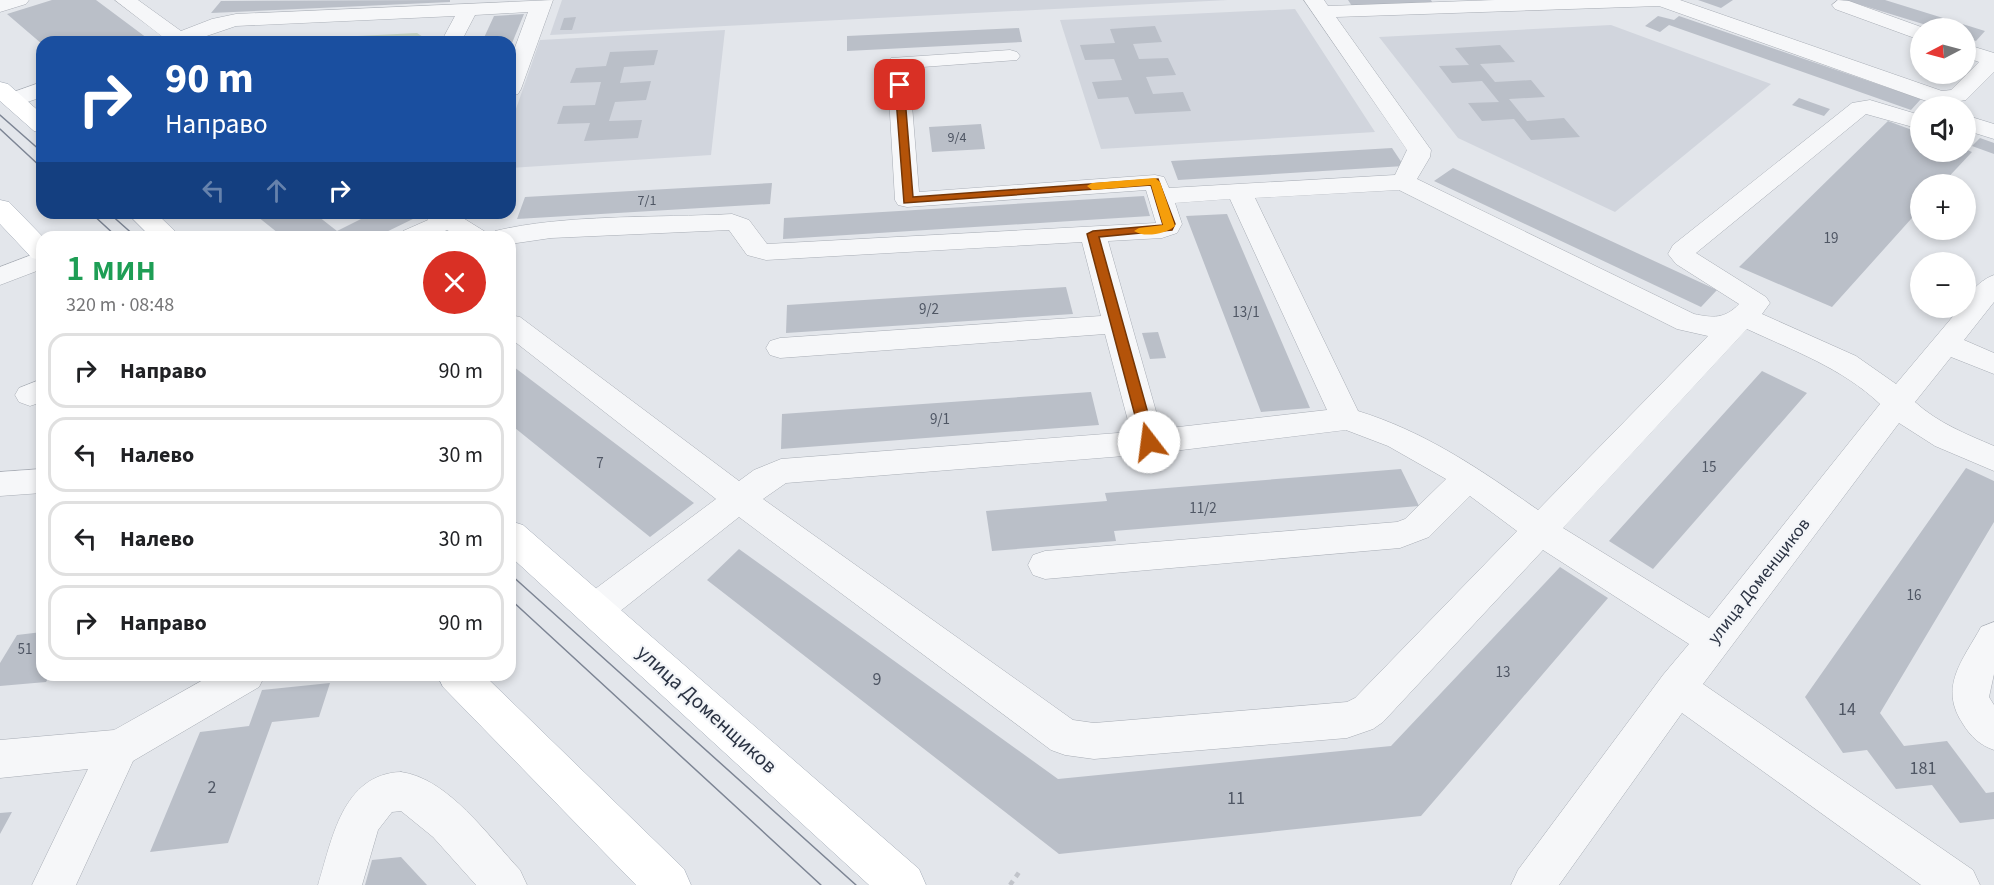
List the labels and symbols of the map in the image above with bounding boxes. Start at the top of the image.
north arrow [1910,18,1976,84]
pin [874,59,925,110]
house number: 9/4 [948,128,966,148]
house number: 7/1 [638,191,656,211]
house number: 19 [1824,228,1838,249]
house number: 9/2 [919,299,939,320]
house number: 13/1 [1232,302,1260,323]
house number: 9/1 [930,409,950,430]
position arrow [1117,410,1181,474]
house number: 7 [596,453,604,474]
house number: 15 [1702,457,1716,478]
house number: 11/2 [1189,498,1217,519]
street label: улица Доменщиков [1702,513,1816,649]
house number: 16 [1907,585,1921,606]
street label: улица Доменщиков [630,638,784,780]
house number: 51 [18,639,32,660]
house number: 13 [1496,662,1510,683]
house number: 9 [873,667,882,692]
house number: 14 [1838,697,1856,722]
house number: 181 [1910,756,1936,781]
house number: 2 [208,775,217,800]
house number: 11 [1227,786,1245,811]

